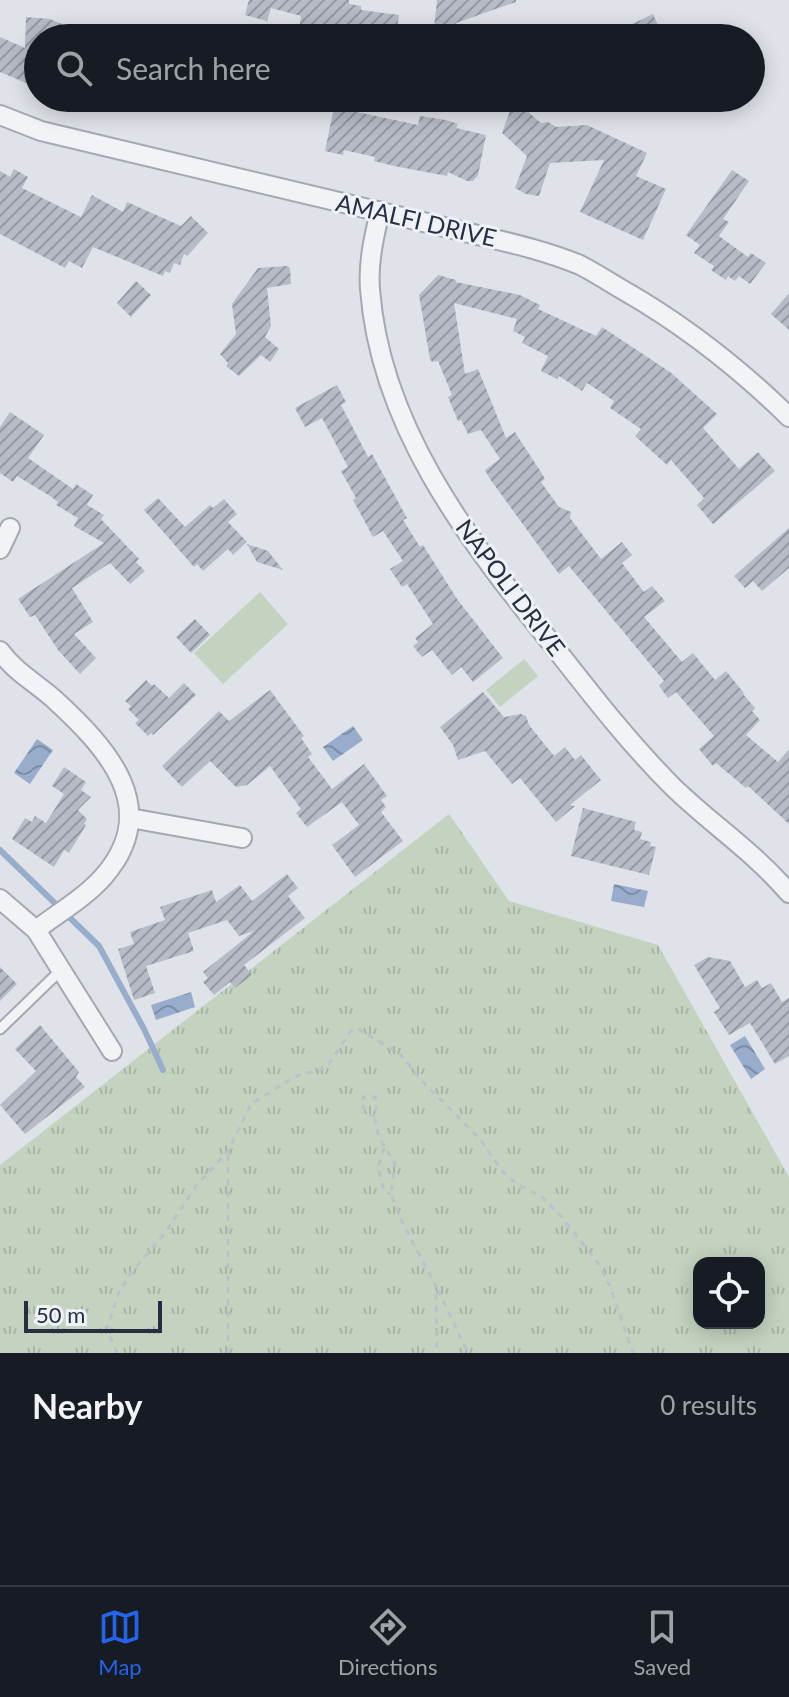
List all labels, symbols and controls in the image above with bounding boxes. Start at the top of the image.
search box [24,24,765,112]
icon: search [52,46,96,90]
text: Search here [116,50,271,86]
street label: AMALFI DRIVE [333,187,499,252]
street label: NAPOLI DRIVE [450,513,572,661]
map controls [693,1257,765,1329]
button: locate [693,1257,765,1329]
scale bar [24,1297,162,1333]
text: 50 m [36,1301,85,1328]
text: Nearby [32,1385,143,1426]
text: 0 results [660,1389,757,1421]
tab: Map [98,1605,142,1680]
tab: Directions [338,1605,437,1680]
tab: Saved [633,1605,691,1680]

